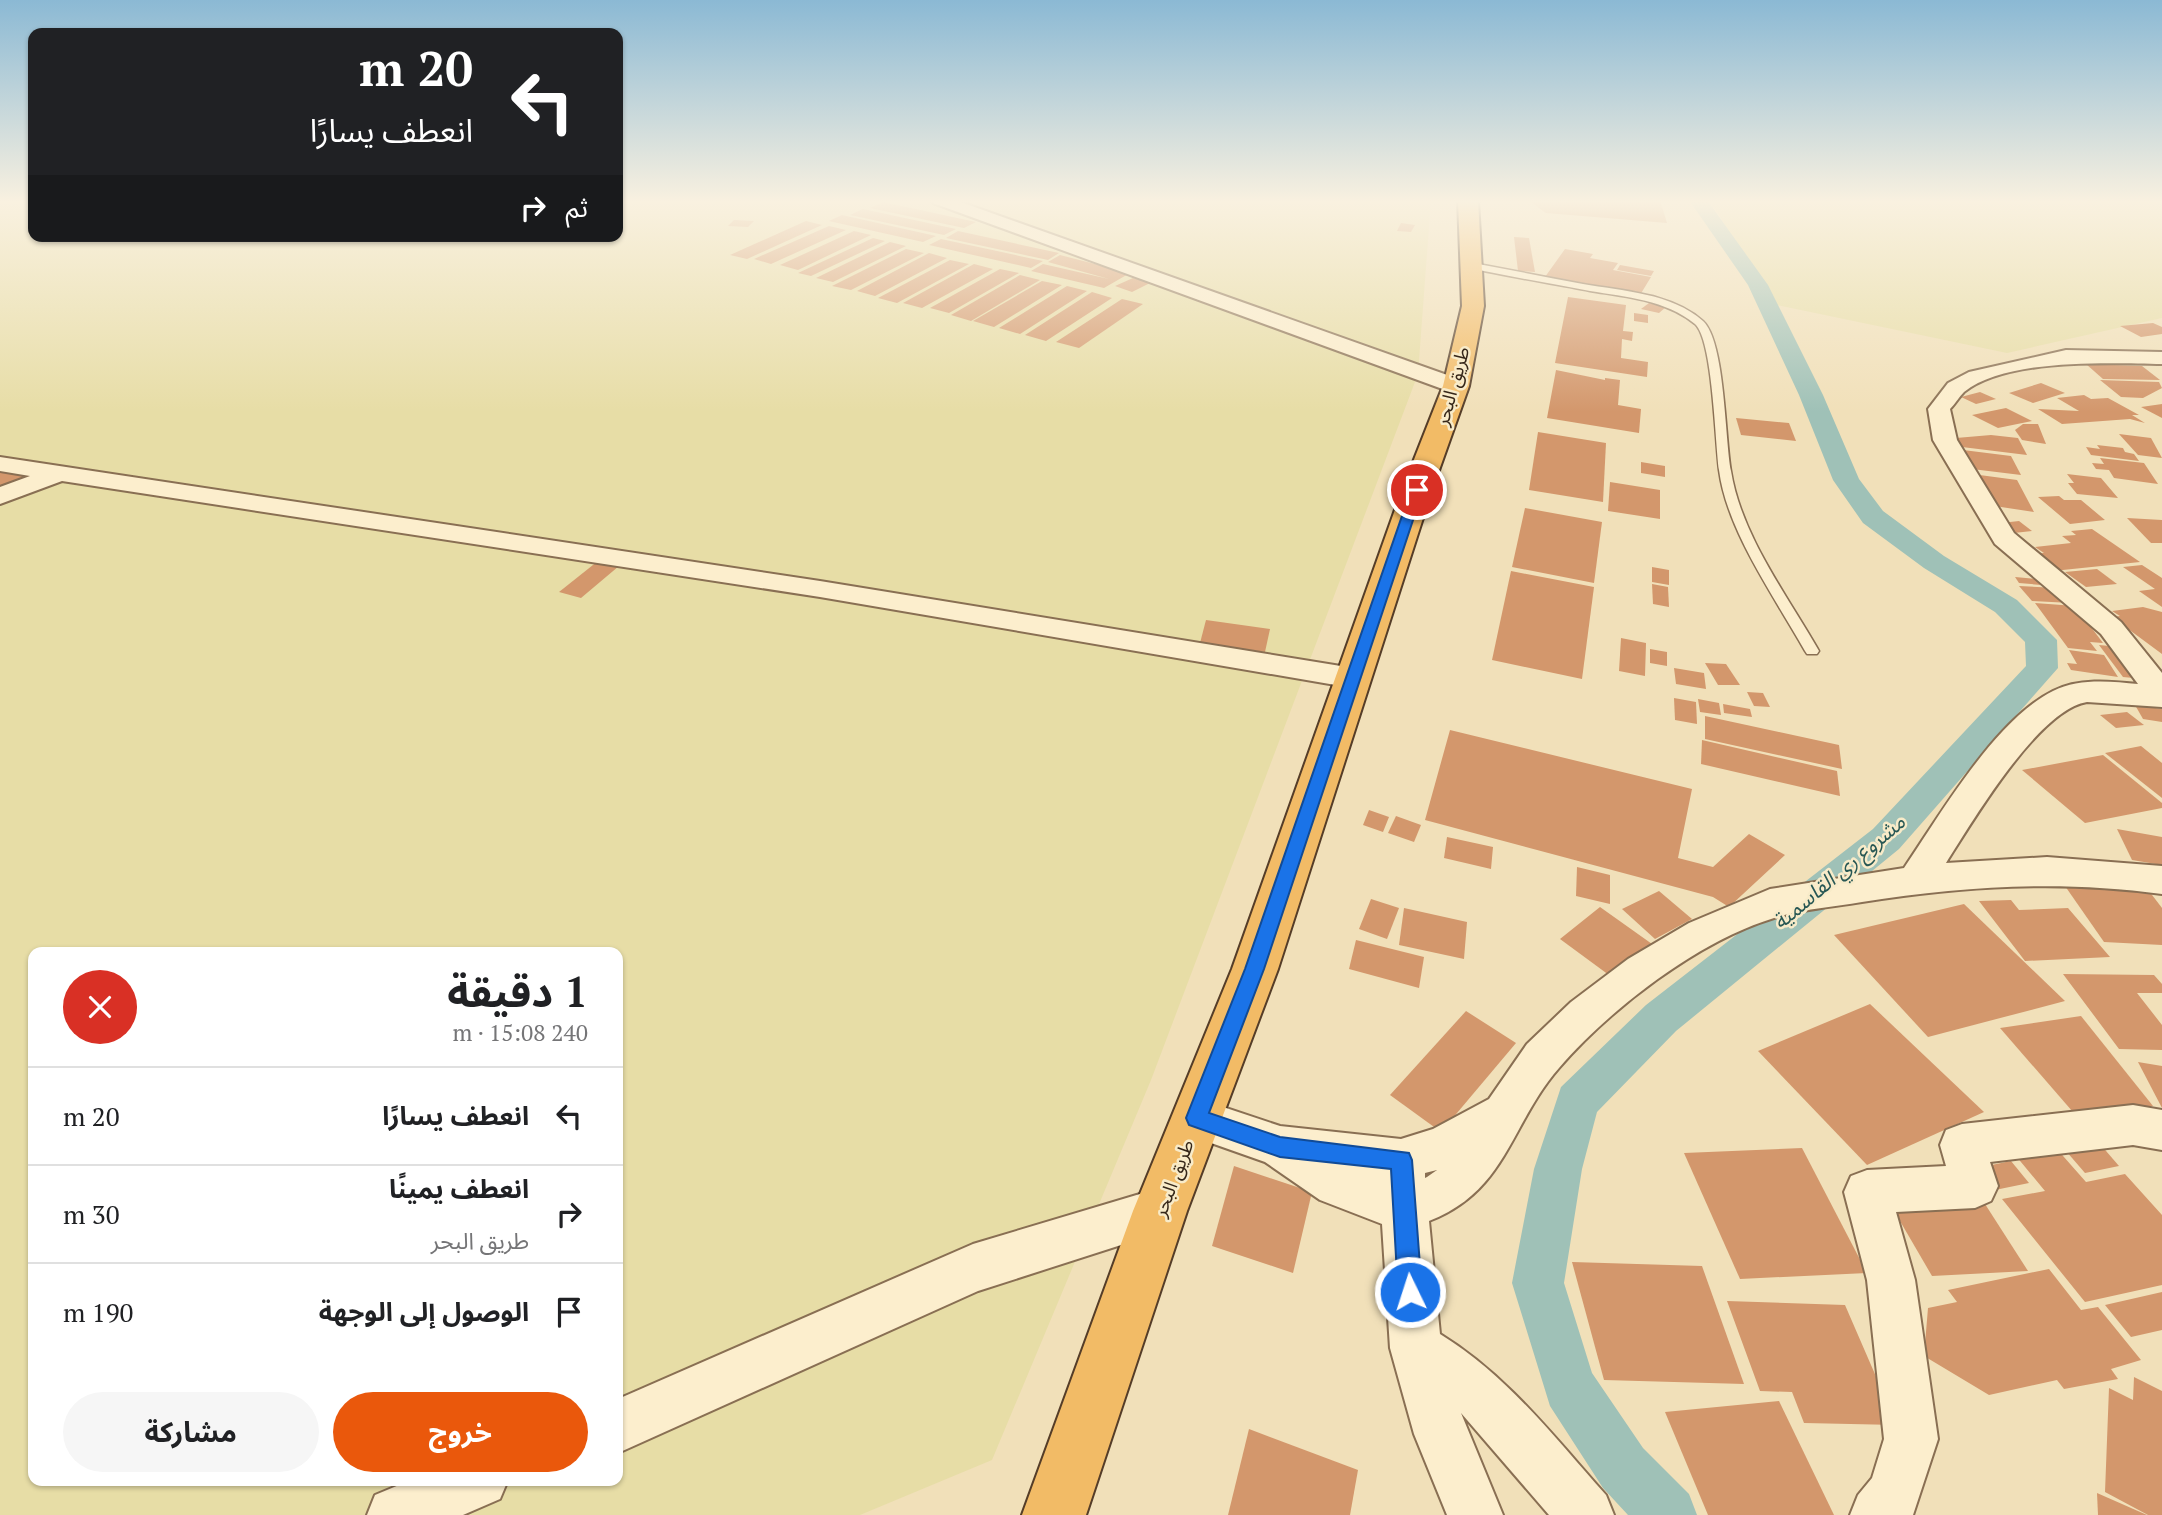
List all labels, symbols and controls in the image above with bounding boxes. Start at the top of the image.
text: 20 m [359,35,473,100]
icon: left [497,56,588,147]
text: انعطف يسارًا [310,109,473,151]
icon: right [514,189,552,227]
text: ثم [566,190,588,224]
street label: طريق البحر [1428,343,1475,429]
pin [1387,460,1447,520]
icon: arrive [1398,471,1436,509]
water label: مشروع ري القاسمية [1766,808,1912,937]
text: 1 دقيقة [447,963,588,1019]
button: close [63,970,137,1044]
text: 240 m · 15:08 [453,1017,588,1048]
icon: left [550,1097,588,1135]
text: انعطف يسارًا [382,1098,529,1132]
text: 20 m [63,1099,120,1133]
street label: طريق البحر [1146,1135,1199,1221]
text: انعطف يمينًا [389,1171,529,1205]
icon: right [550,1195,588,1233]
text: 30 m [63,1197,120,1231]
text: طريق البحر [431,1225,529,1256]
position arrow [1373,1255,1447,1329]
icon: arrive [550,1293,588,1331]
text: الوصول إلى الوجهة [319,1294,529,1328]
text: 190 m [63,1295,133,1329]
button: مشاركة [63,1392,319,1472]
button: خروج [333,1392,588,1472]

